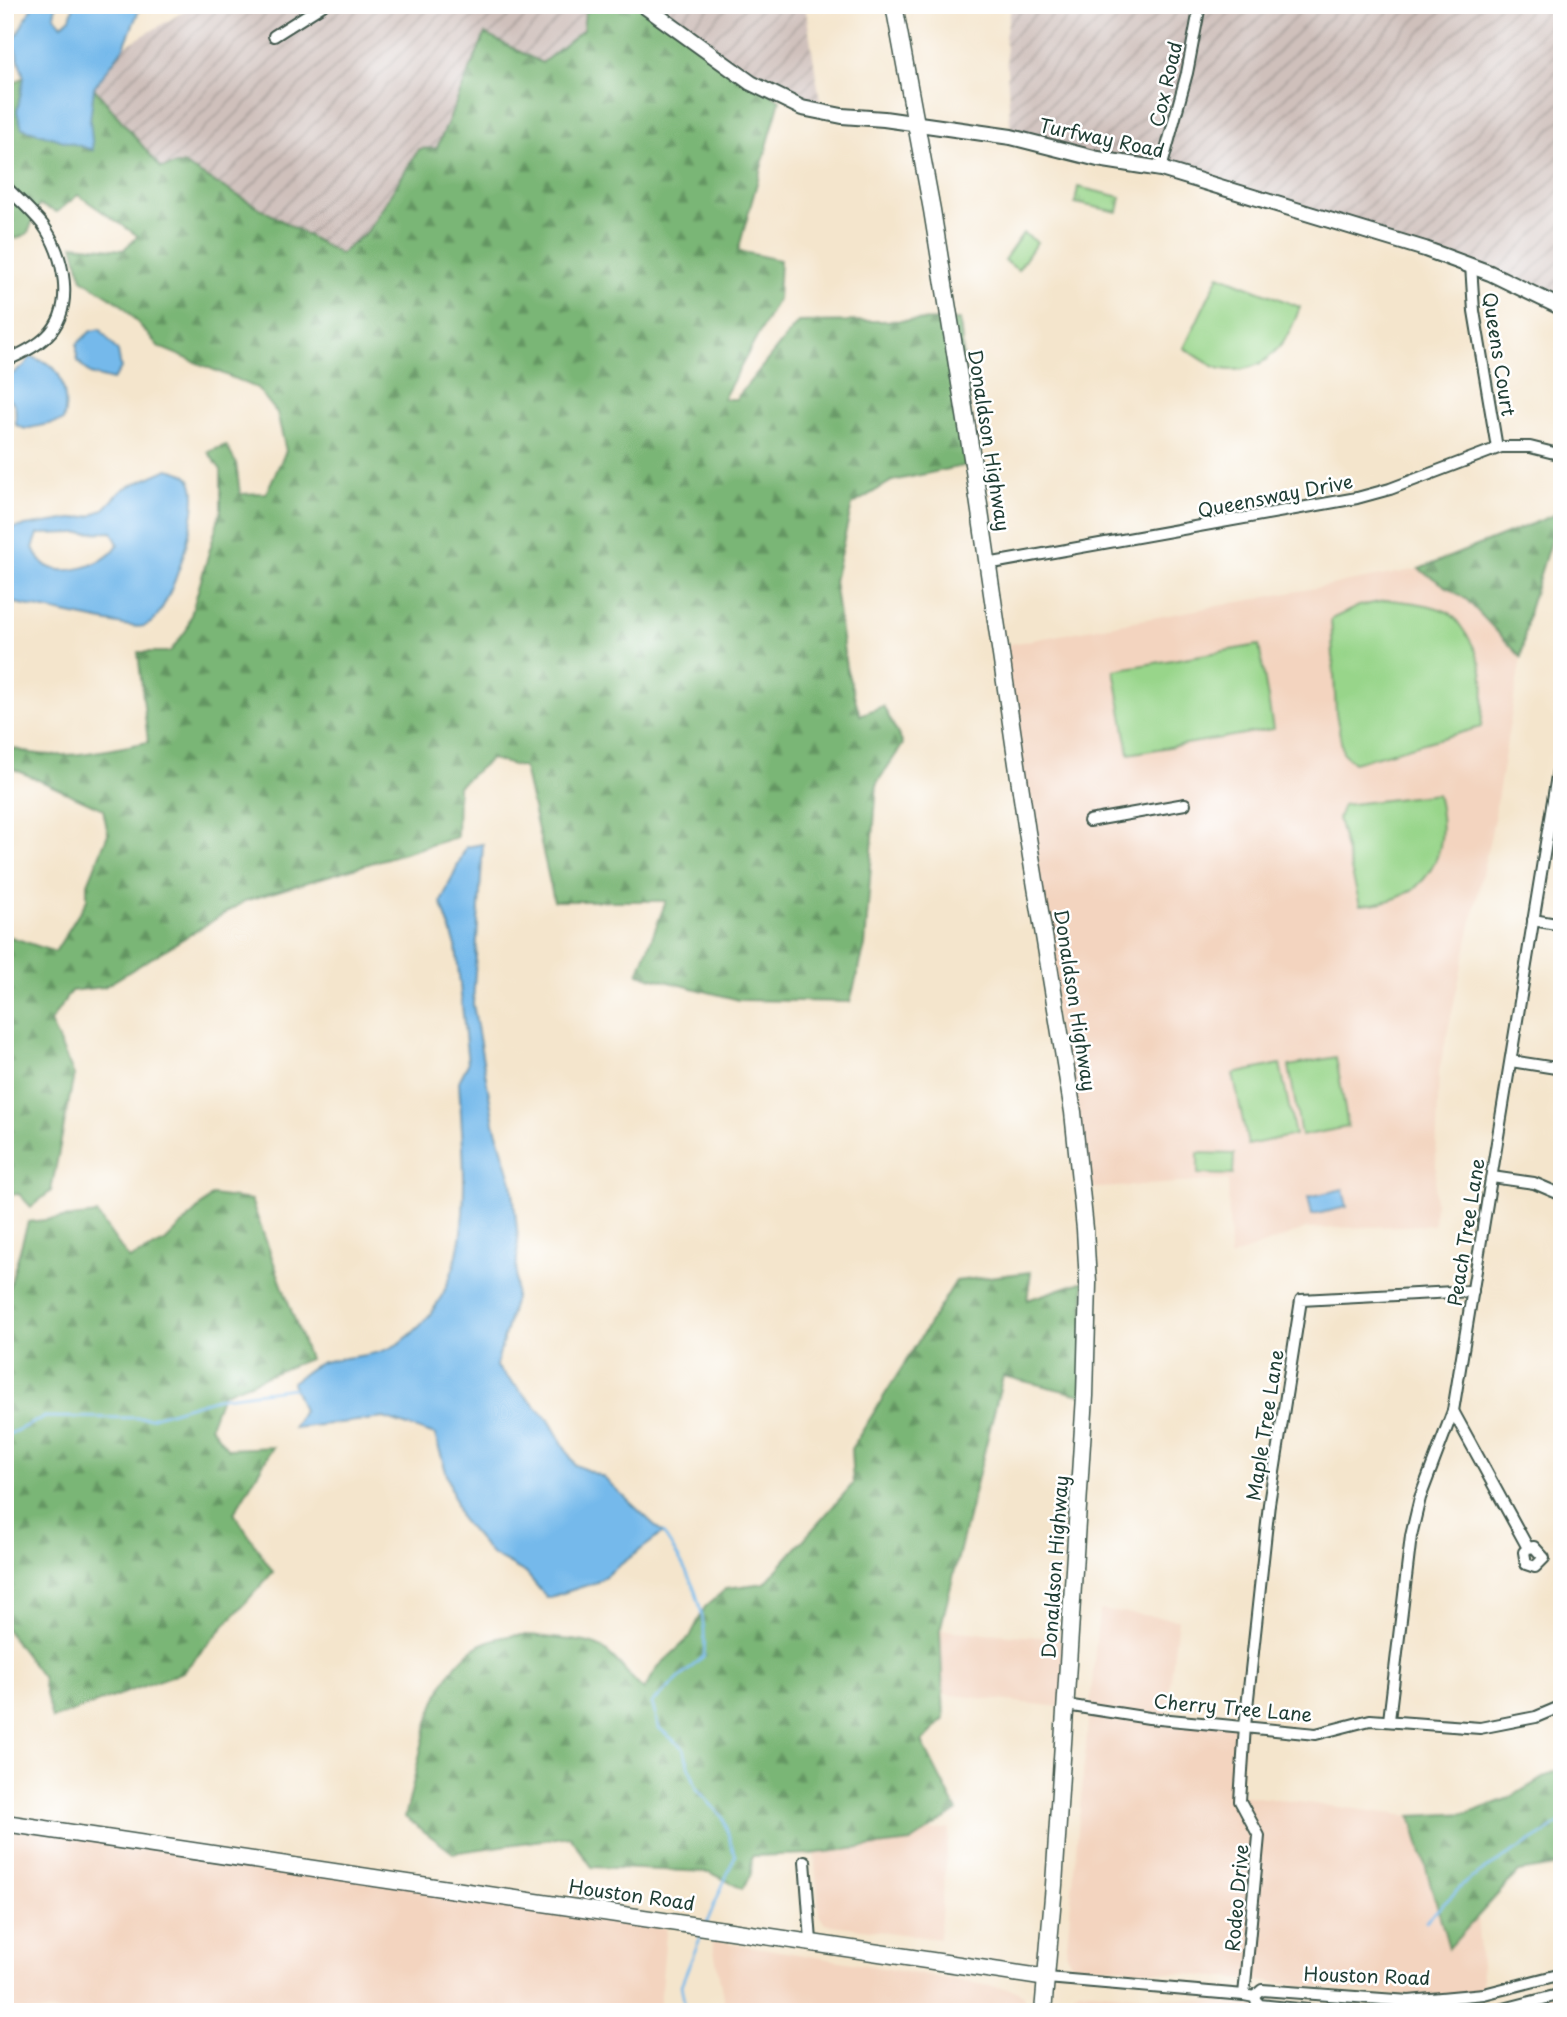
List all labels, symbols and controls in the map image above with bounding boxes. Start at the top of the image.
street label: Cox Road [1142,38,1188,130]
street label: Turfway Road [1037,110,1167,164]
street label: Queens Court [1476,290,1524,418]
street label: Donaldson Highway [962,347,1018,533]
street label: Queensway Drive [1195,466,1355,524]
street label: Donaldson Highway [1048,907,1104,1093]
street label: Peach Tree Lane [1439,1156,1491,1308]
street label: Maple Tree Lane [1238,1347,1290,1503]
street label: Donaldson Highway [1034,1474,1074,1660]
street label: Cherry Tree Lane [1152,1686,1314,1728]
street label: Rodeo Drive [1217,1843,1255,1953]
street label: Houston Road [567,1871,697,1917]
street label: Houston Road [1303,1959,1431,1991]

